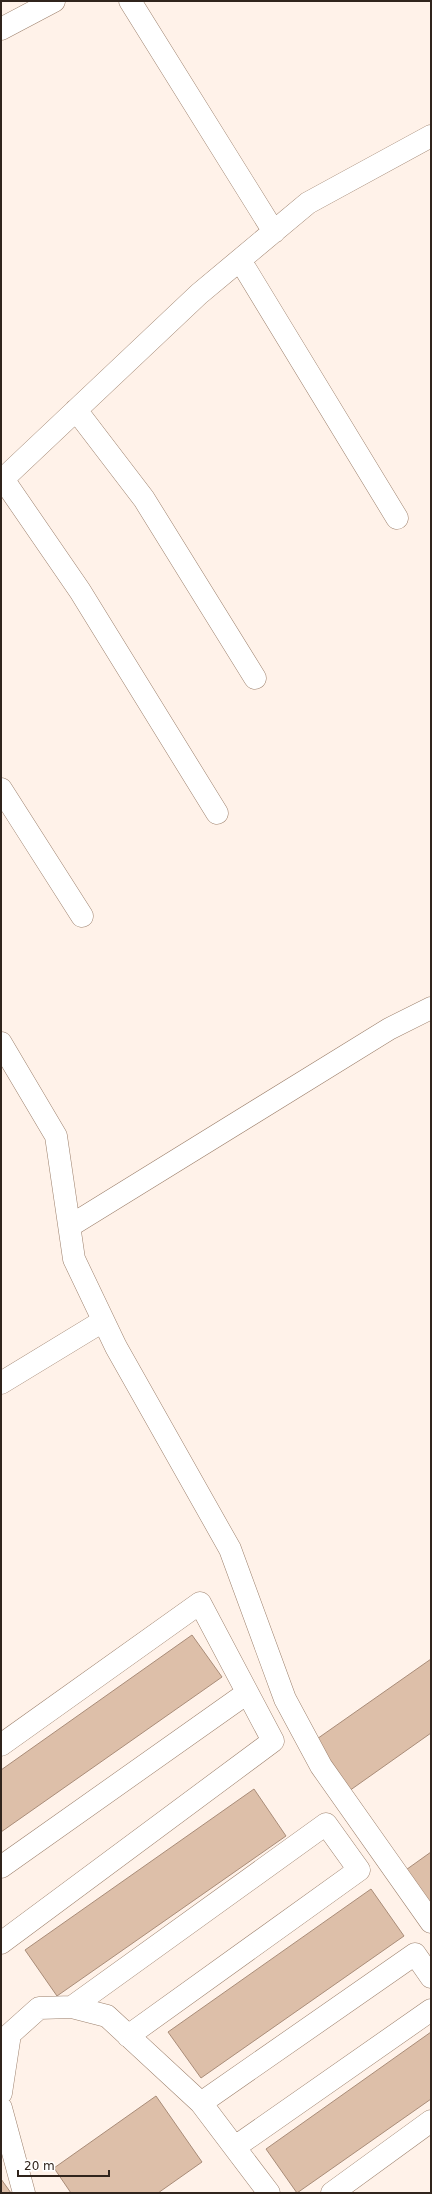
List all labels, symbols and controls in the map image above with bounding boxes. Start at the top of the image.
scale bar [18,2152,109,2178]
text: 20 m [24,2159,55,2173]

